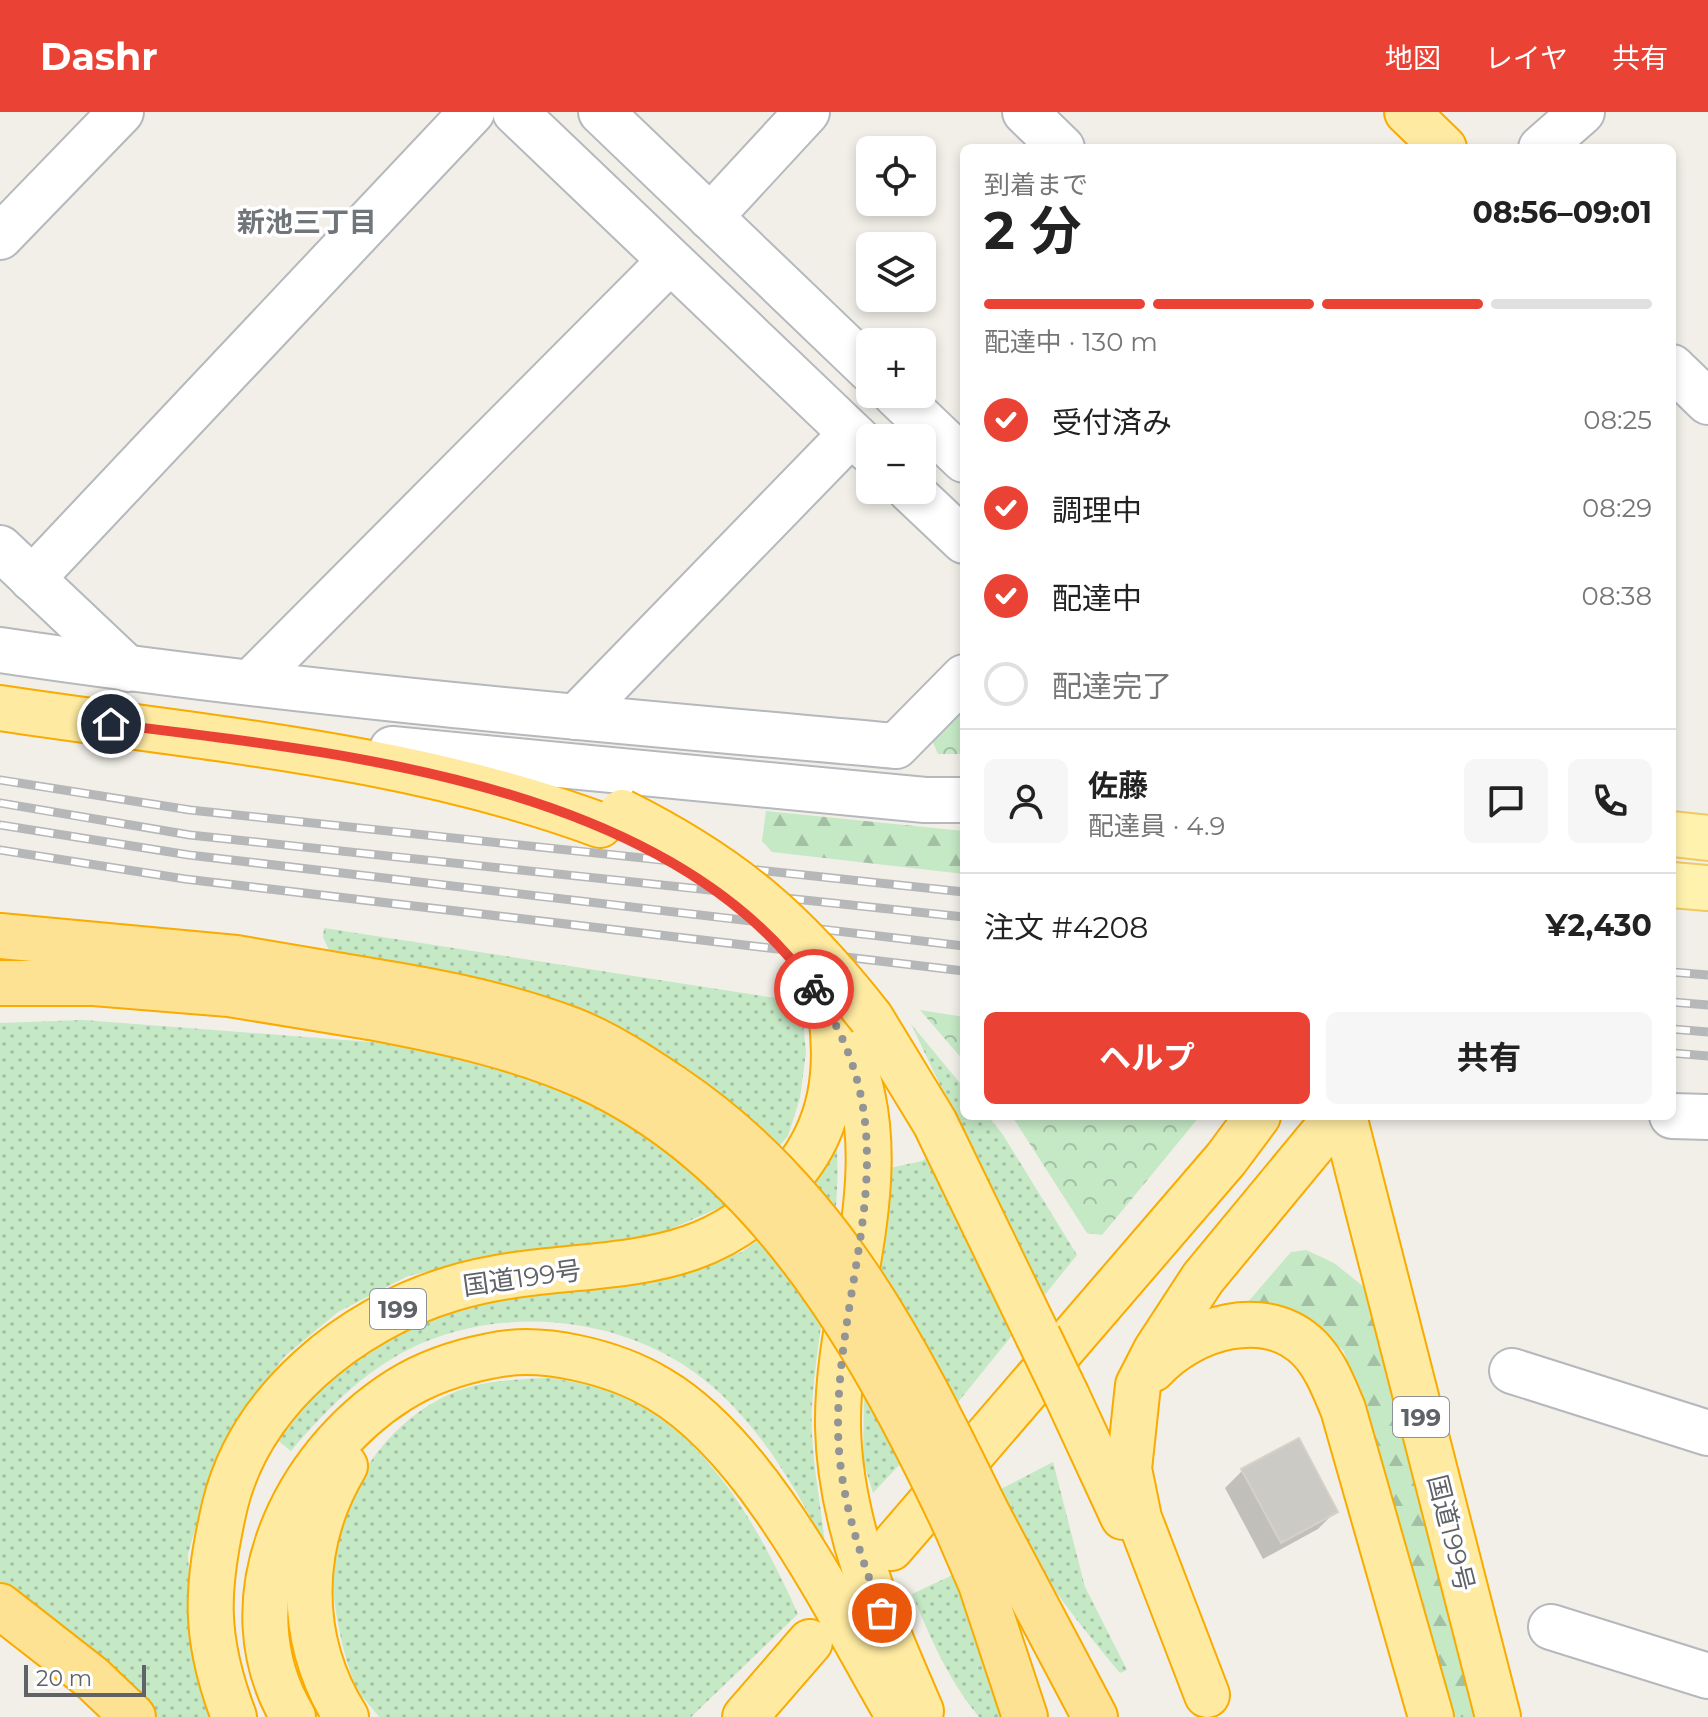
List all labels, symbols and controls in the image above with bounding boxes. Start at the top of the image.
text: Dashr [40,33,158,80]
text: 地図 [1385,41,1441,75]
text: レイヤ [1485,41,1568,75]
text: 共有 [1612,41,1668,75]
map controls [856,136,936,504]
button: locate [856,136,936,216]
text: 到着まで [984,169,1088,201]
text: 08:56–09:01 [1472,194,1652,231]
text: 2 分 [984,199,1081,262]
district label: 新池三丁目 [237,205,377,239]
button: layers [856,232,936,312]
text: 配達中 · 130 m [984,326,1158,358]
button: + [856,328,936,408]
icon: check [984,398,1028,442]
text: 受付済み [1052,404,1172,441]
text: 08:25 [1583,404,1652,436]
button: − [856,424,936,504]
icon: check [984,486,1028,530]
text: 調理中 [1052,492,1142,529]
text: 08:29 [1582,492,1652,524]
icon: check [984,574,1028,618]
text: 配達中 [1052,580,1142,617]
text: 08:38 [1581,580,1652,612]
text: 配達完了 [1052,668,1172,705]
pin [77,690,145,758]
icon: home [89,702,133,746]
button: person [984,759,1068,843]
button: chat [1464,759,1548,843]
button: phone [1568,759,1652,843]
text: 佐藤 [1088,767,1148,804]
text: 配達員 · 4.9 [1088,810,1225,842]
text: ¥2,430 [1545,907,1652,944]
text: 注文 #4208 [984,909,1148,946]
courier [774,949,854,1029]
icon: bike [792,967,836,1011]
button: ヘルプ [984,1012,1310,1104]
button: 共有 [1326,1012,1652,1104]
street label: 国道199号 [461,1254,583,1302]
road number: 199 [370,1289,426,1329]
road number: 199 [1393,1397,1449,1437]
street label: 国道199号 [1421,1471,1481,1595]
pin [848,1579,916,1647]
icon: bag [860,1591,904,1635]
scale bar [24,1661,146,1697]
text: 20 m [36,1665,92,1692]

